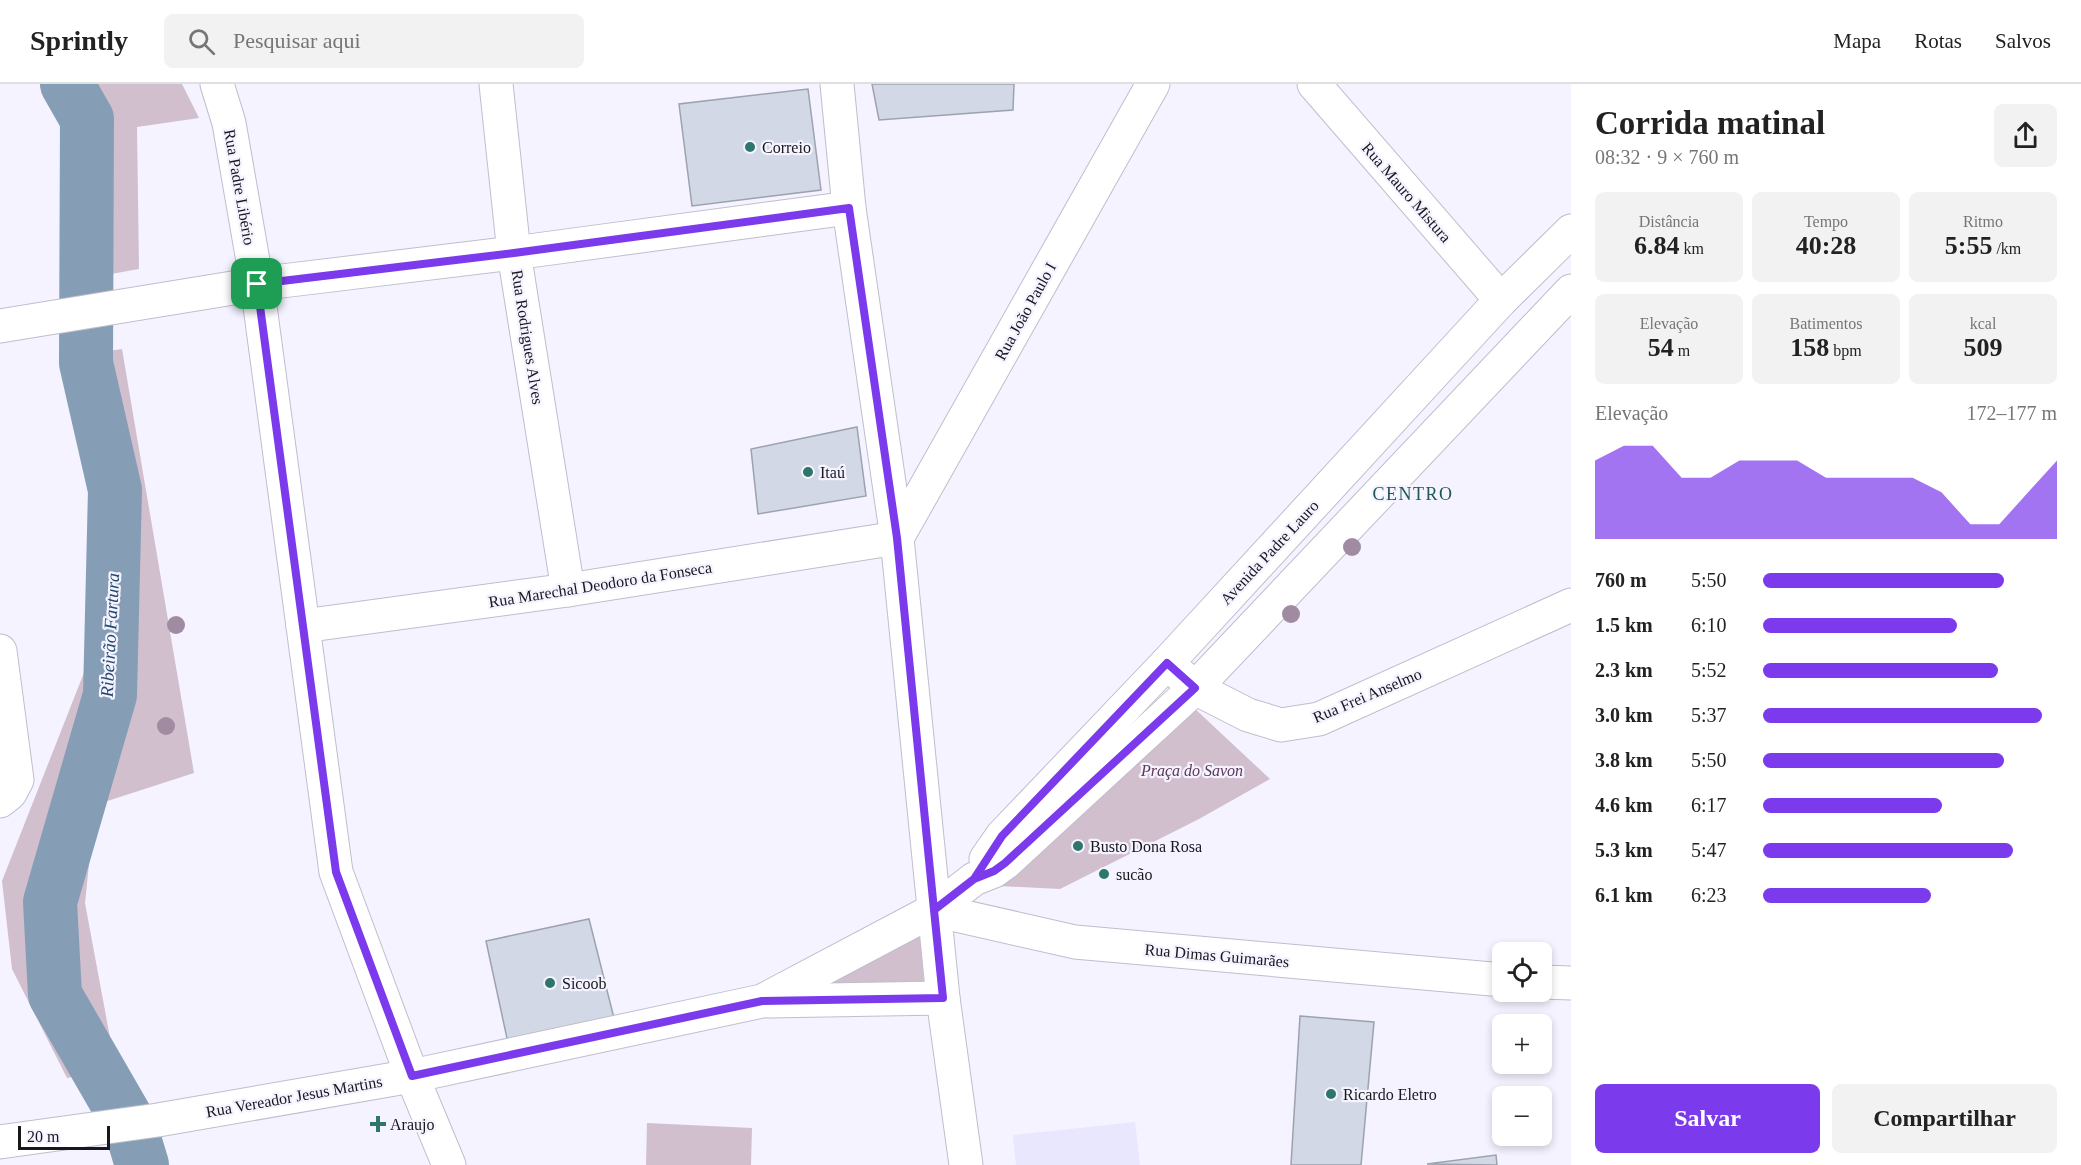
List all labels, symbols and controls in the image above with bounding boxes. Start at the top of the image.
search box [164,14,584,68]
text: Sprintly [30,25,128,56]
icon: search [185,25,218,58]
text: Pesquisar aqui [233,28,361,53]
text: Mapa [1833,29,1881,53]
text: Rotas [1914,29,1962,53]
text: Salvos [1995,29,2051,53]
button: share [1994,104,2057,167]
text: Corrida matinal [1595,105,1825,141]
street label: Rua Padre Libério [221,128,258,246]
place label: Correio [762,139,811,156]
street label: Rua Mauro Mistura [1359,139,1454,246]
marker: Correio [743,140,757,154]
text: 08:32 · 9 × 760 m [1595,146,1739,168]
text: Distância [1639,213,1699,230]
text: Tempo [1804,213,1848,230]
text: Ritmo [1963,213,2003,230]
text: 6.84 [1634,231,1680,260]
text: 40:28 [1796,231,1856,260]
text: 5:55 [1945,231,1992,260]
text: km [1680,240,1704,257]
text: /km [1992,240,2021,257]
pin [231,258,282,309]
street label: Rua João Paulo I [992,260,1059,363]
icon: arrive [240,267,273,300]
street label: Rua Rodrigues Alves [507,269,547,406]
text: Elevação [1640,315,1698,332]
text: Batimentos [1790,315,1862,332]
text: kcal [1970,315,1996,332]
text: 54 [1648,333,1674,362]
text: 158 [1790,333,1829,362]
text: 509 [1964,333,2003,362]
text: m [1674,342,1690,359]
text: bpm [1829,342,1862,359]
text: Elevação [1595,402,1668,424]
text: 172–177 m [1966,402,2057,424]
place label: Itaú [820,464,845,481]
marker: Itaú [801,465,815,479]
district label: CENTRO [1373,484,1454,504]
street label: Avenida Padre Lauro [1217,497,1322,608]
street label: Rua Marechal Deodoro da Fonseca [487,558,713,611]
text: 760 m [1595,569,1647,591]
text: 5:50 [1691,569,1727,591]
water label: Ribeirão Fartura [97,572,123,699]
text: 1.5 km [1595,614,1653,636]
text: 6:10 [1691,614,1727,636]
text: 2.3 km [1595,659,1653,681]
text: 5:52 [1691,659,1727,681]
street label: Rua Frei Anselmo [1310,665,1424,726]
text: 3.0 km [1595,704,1653,726]
text: 5:37 [1691,704,1727,726]
text: 3.8 km [1595,749,1653,771]
text: 5:50 [1691,749,1727,771]
park label: Praça do Savon [1140,762,1243,780]
text: 4.6 km [1595,794,1653,816]
text: 6:17 [1691,794,1727,816]
place label: Busto Dona Rosa [1090,838,1202,855]
marker: Busto Dona Rosa [1071,839,1085,853]
text: 5.3 km [1595,839,1653,861]
text: 5:47 [1691,839,1727,861]
place label: sucão [1116,866,1152,883]
marker: sucão [1097,867,1111,881]
text: 6.1 km [1595,884,1653,906]
text: 6:23 [1691,884,1727,906]
street label: Rua Dimas Guimarães [1144,941,1290,970]
map controls [1492,942,1552,1146]
button: locate [1492,942,1552,1002]
place label: Sicoob [562,975,606,992]
marker: Sicoob [543,976,557,990]
button: + [1492,1014,1552,1074]
street label: Rua Vereador Jesus Martins [205,1073,384,1120]
button: Salvar [1595,1084,1820,1153]
button: Compartilhar [1832,1084,2057,1153]
place label: Ricardo Eletro [1343,1086,1437,1103]
button: − [1492,1086,1552,1146]
marker: Ricardo Eletro [1324,1087,1338,1101]
place label: Araujo [390,1116,434,1134]
marker: Araujo [371,1117,385,1131]
scale bar [18,1123,110,1150]
text: 20 m [27,1128,59,1145]

